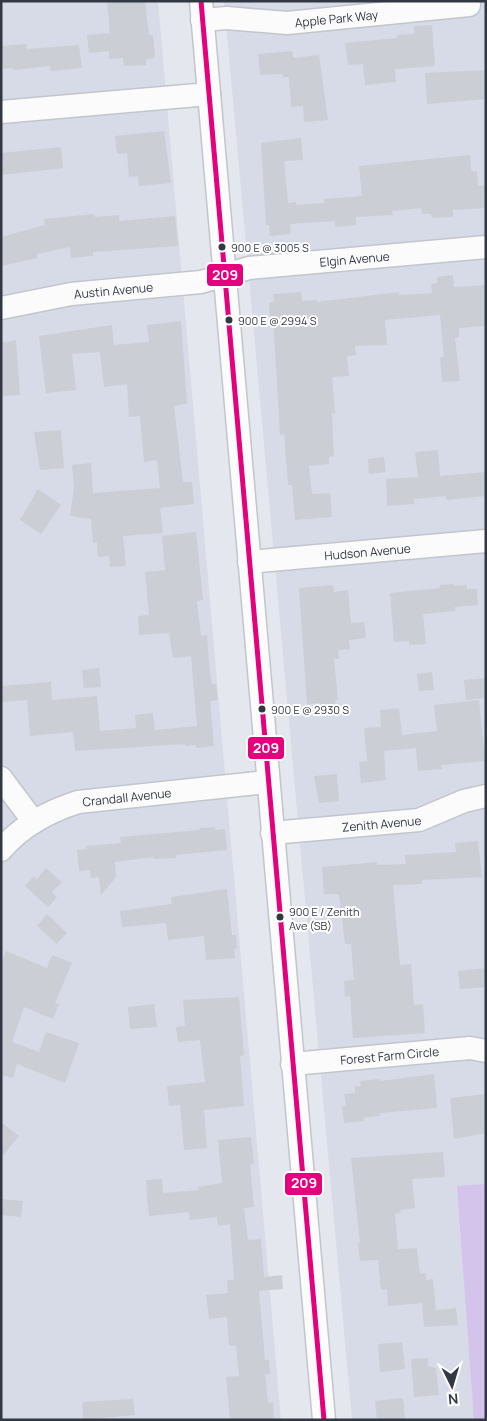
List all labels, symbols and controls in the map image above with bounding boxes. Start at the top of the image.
street label: Apple Park Way [294,5,380,31]
place label: 900 E @ 3005 S [231,240,309,255]
marker: 900 E @ 3005 S [217,242,227,252]
street label: Elgin Avenue [319,247,390,270]
line badge: 209 [206,263,244,287]
text: 209 [212,265,238,284]
street label: Austin Avenue [73,278,154,302]
place label: 900 E @ 2994 S [238,313,317,328]
marker: 900 E @ 2994 S [224,315,234,325]
street label: Hudson Avenue [324,539,411,564]
place label: 900 E @ 2930 S [271,702,349,717]
marker: 900 E @ 2930 S [257,704,267,714]
line badge: 209 [247,736,285,760]
text: 209 [253,738,279,757]
street label: Crandall Avenue [81,784,172,810]
street label: Zenith Avenue [341,811,422,835]
place label: 900 E / Zenith Ave (SB) [289,904,359,933]
marker: 900 E / Zenith Ave (SB) [275,912,285,922]
street label: Forest Farm Circle [340,1042,440,1068]
line badge: 209 [284,1172,323,1196]
text: 209 [291,1173,317,1192]
north arrow [427,1361,477,1411]
text: N [447,1390,459,1409]

